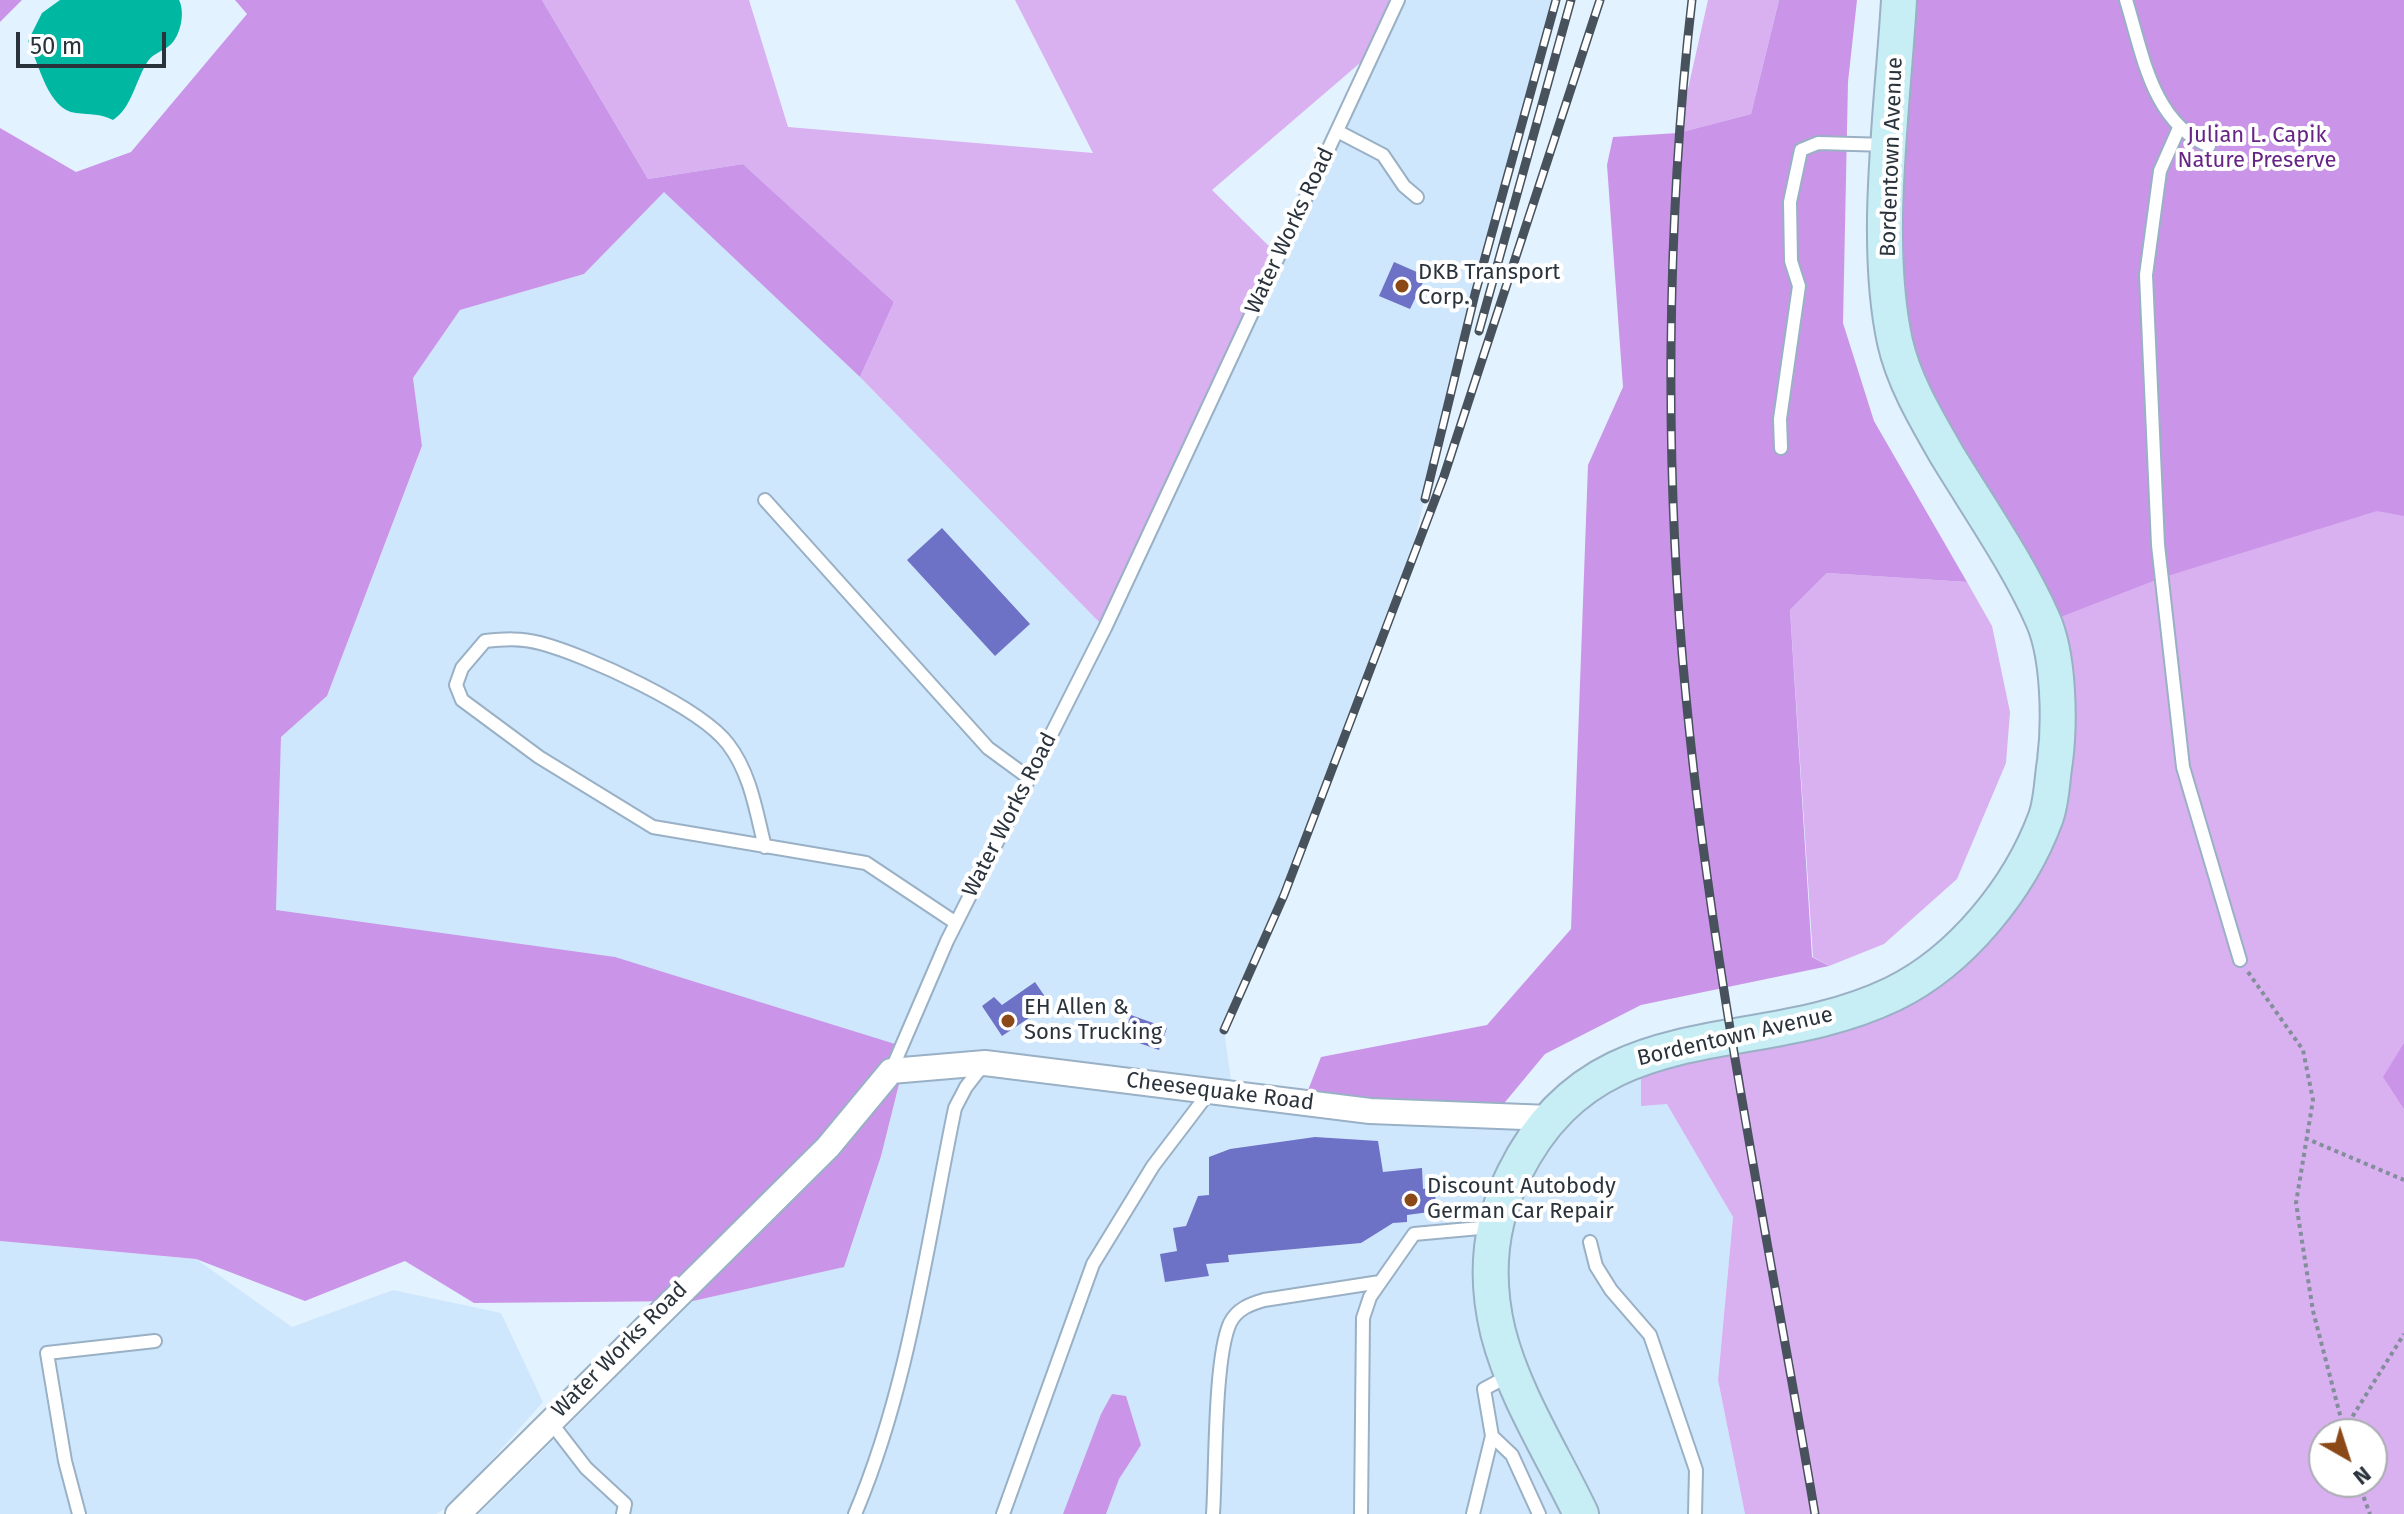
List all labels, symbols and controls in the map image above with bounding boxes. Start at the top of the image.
scale bar [20,16,170,66]
text: 50 m [30,32,82,60]
street label: Bordentown Avenue [1875,57,1909,257]
park label: Julian L. Capik Nature Preserve [2177,123,2337,174]
street label: Water Works Road [1240,144,1340,318]
place label: DKB Transport Corp. [1418,260,1560,312]
marker: DKB Transport Corp. [1393,277,1411,295]
street label: Water Works Road [957,729,1063,901]
place label: EH Allen & Sons Trucking [1024,995,1162,1046]
street label: Bordentown Avenue [1635,1002,1835,1072]
marker: EH Allen & Sons Trucking [999,1012,1017,1030]
street label: Cheesequake Road [1125,1067,1315,1117]
place label: Discount Autobody German Car Repair [1427,1174,1616,1226]
marker: Discount Autobody German Car Repair [1402,1191,1420,1209]
street label: Water Works Road [547,1277,693,1423]
north arrow [2308,1418,2388,1498]
text: N [2348,1460,2376,1491]

